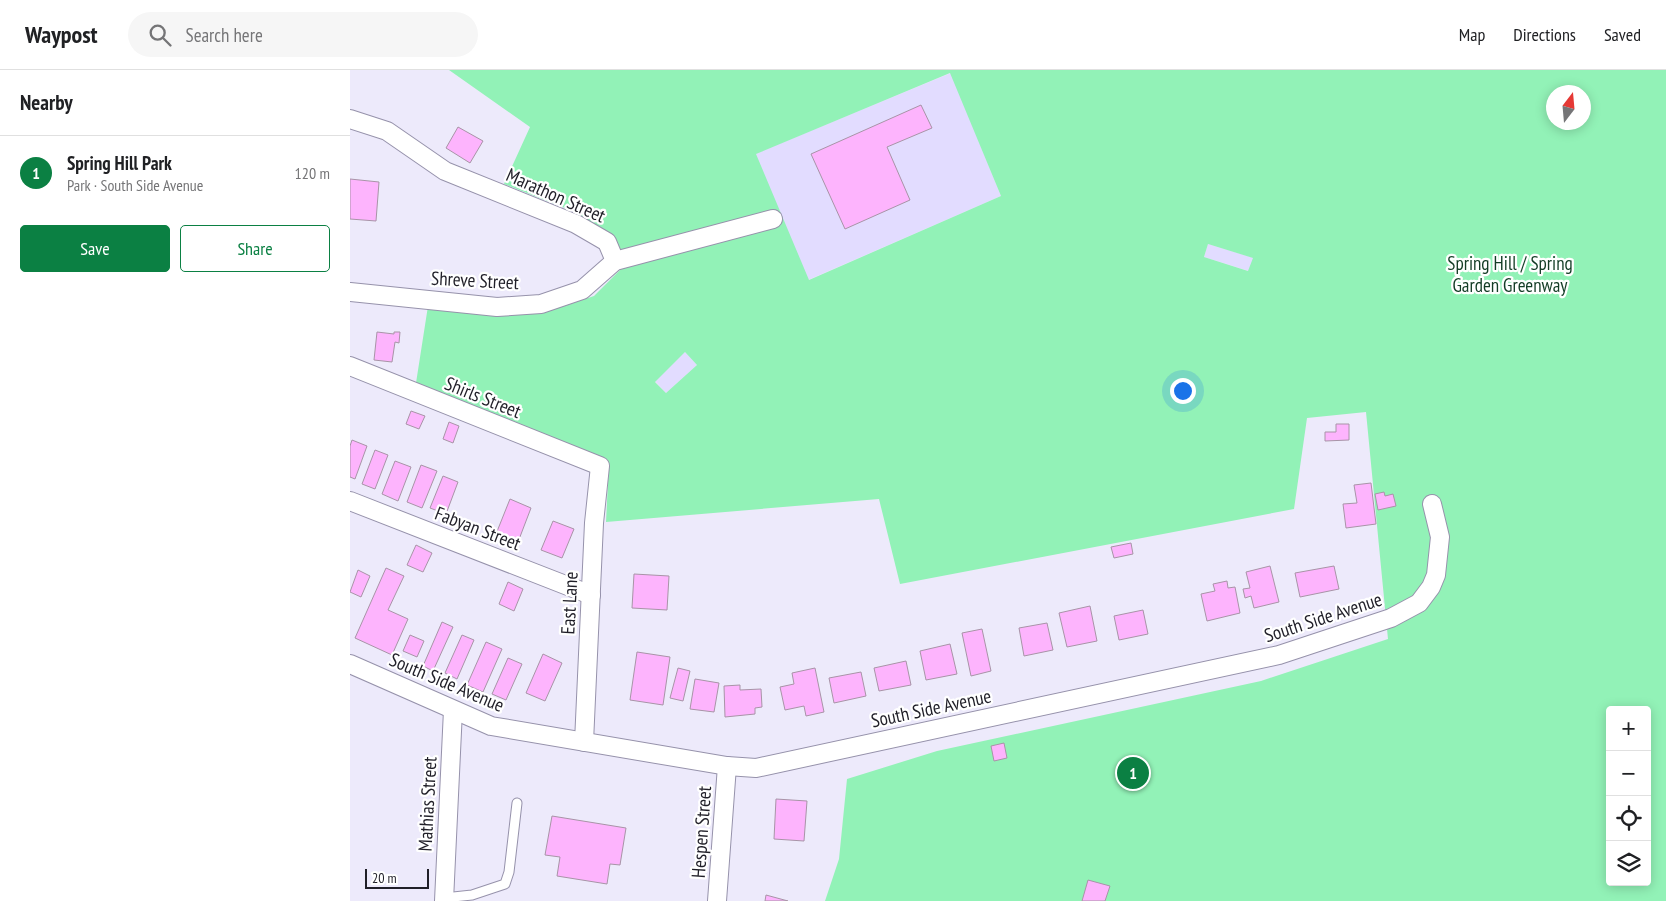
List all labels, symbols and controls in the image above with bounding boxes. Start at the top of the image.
search box [128,12,478,57]
text: Waypost [25,19,98,50]
icon: search [146,21,174,49]
text: Search here [186,23,263,47]
text: Map [1459,23,1485,46]
text: Directions [1513,23,1576,46]
text: Saved [1604,23,1641,46]
north arrow [1546,85,1591,130]
text: Nearby [20,89,73,116]
text: Spring Hill Park [67,151,172,175]
street label: Marathon Street [503,162,610,228]
text: 1 [32,163,40,183]
text: 120 m [295,163,330,183]
text: Park · South Side Avenue [67,175,203,195]
button: Save [20,225,170,272]
button: Share [180,225,330,272]
park label: Spring Hill / Spring Garden Greenway [1447,251,1573,297]
street label: Shreve Street [431,266,520,294]
street label: Shirls Street [441,371,525,423]
your location [1170,378,1196,404]
street label: Fabyan Street [432,501,525,556]
street label: East Lane [555,571,583,635]
street label: South Side Avenue [1261,587,1385,647]
street label: South Side Avenue [386,647,508,717]
street label: South Side Avenue [869,684,993,732]
map controls [1606,706,1651,886]
button: + [1606,706,1651,751]
button: − [1606,751,1651,796]
pin: 1 [1117,754,1149,792]
street label: Mathias Street [413,755,442,852]
street label: Hespen Street [686,784,716,879]
button: locate [1606,796,1651,841]
button: layers [1606,841,1651,886]
scale bar [365,866,429,889]
text: 20 m [372,869,397,887]

